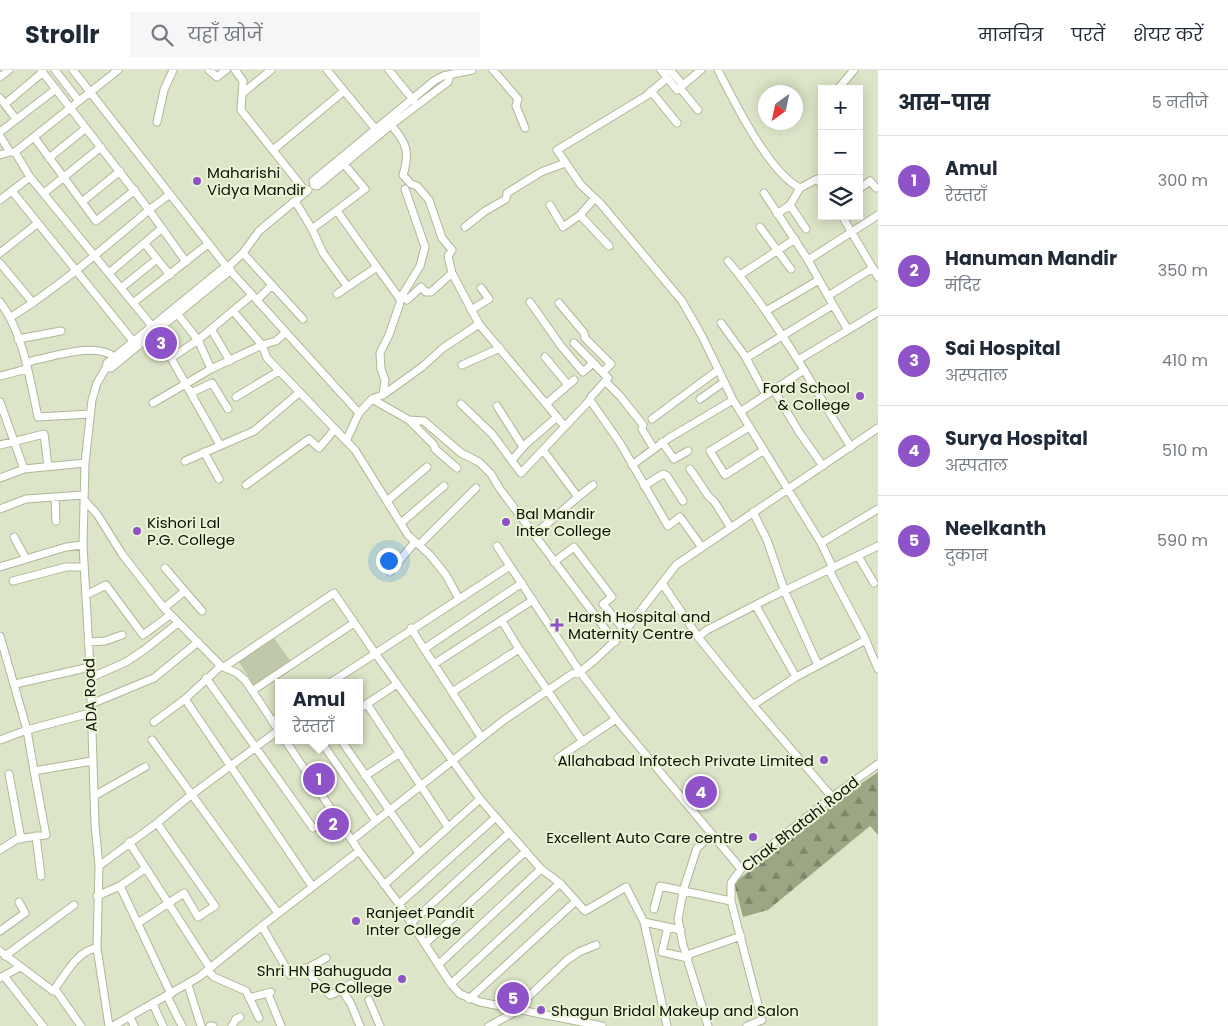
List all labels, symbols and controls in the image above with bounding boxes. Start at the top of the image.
search box [130,12,480,57]
text: Strollr [25,18,100,51]
icon: search [148,21,176,49]
text: यहाँ खोजें [188,21,263,48]
text: मानचित्र [978,22,1043,47]
text: परतें [1071,22,1105,47]
text: शेयर करें [1133,22,1203,47]
north arrow [758,85,803,130]
map controls [818,85,863,220]
button: + [818,85,863,130]
text: आस-पास [898,88,990,117]
text: 5 नतीजे [1152,91,1208,114]
button: − [818,130,863,175]
text: Amul [945,155,998,182]
place label: Maharishi Vidya Mandir [207,162,306,200]
text: 1 [911,169,917,192]
text: 300 m [1158,169,1208,192]
marker: Maharishi Vidya Mandir [191,175,203,187]
button: layers [818,175,863,220]
text: रेस्तराँ [945,184,986,207]
text: Hanuman Mandir [945,245,1117,272]
text: 2 [909,259,919,282]
text: 350 m [1158,259,1208,282]
text: मंदिर [945,274,981,297]
pin: 3 [145,324,177,362]
text: Sai Hospital [945,335,1061,362]
text: 3 [909,349,919,372]
text: 410 m [1162,349,1208,372]
text: अस्पताल [945,364,1007,387]
place label: Ford School & College [763,377,850,415]
marker: Ford School & College [854,390,866,402]
text: Surya Hospital [945,425,1088,452]
text: 4 [909,439,919,462]
text: 510 m [1162,439,1208,462]
text: अस्पताल [945,454,1007,477]
place label: Bal Mandir Inter College [516,503,611,541]
place label: Kishori Lal P.G. College [147,512,235,550]
text: Neelkanth [945,515,1046,542]
marker: Bal Mandir Inter College [500,516,512,528]
marker: Kishori Lal P.G. College [131,525,143,537]
text: 5 [909,529,919,552]
text: 590 m [1157,529,1208,552]
text: दुकान [945,544,988,567]
your location [376,548,402,574]
place label: Harsh Hospital and Maternity Centre [568,606,710,644]
marker: Harsh Hospital and Maternity Centre [550,618,564,632]
street label: ADA Road [78,658,102,732]
popup [275,679,363,744]
text: Amul [293,686,345,713]
text: रेस्तराँ [293,715,334,738]
place label: Allahabad Infotech Private Limited [557,750,814,771]
marker: Allahabad Infotech Private Limited [818,754,830,766]
pin: 1 [303,760,335,798]
street label: Chak Bhatahi Road [737,771,863,877]
pin: 4 [685,773,717,811]
pin: 2 [317,805,349,843]
place label: Excellent Auto Care centre [546,827,743,848]
marker: Excellent Auto Care centre [747,831,759,843]
place label: Ranjeet Pandit Inter College [366,902,474,940]
marker: Ranjeet Pandit Inter College [350,915,362,927]
place label: Shri HN Bahuguda PG College [257,960,392,998]
marker: Shri HN Bahuguda PG College [396,973,408,985]
pin: 5 [497,979,529,1017]
place label: Shagun Bridal Makeup and Salon [551,1000,799,1021]
marker: Shagun Bridal Makeup and Salon [535,1004,547,1016]

